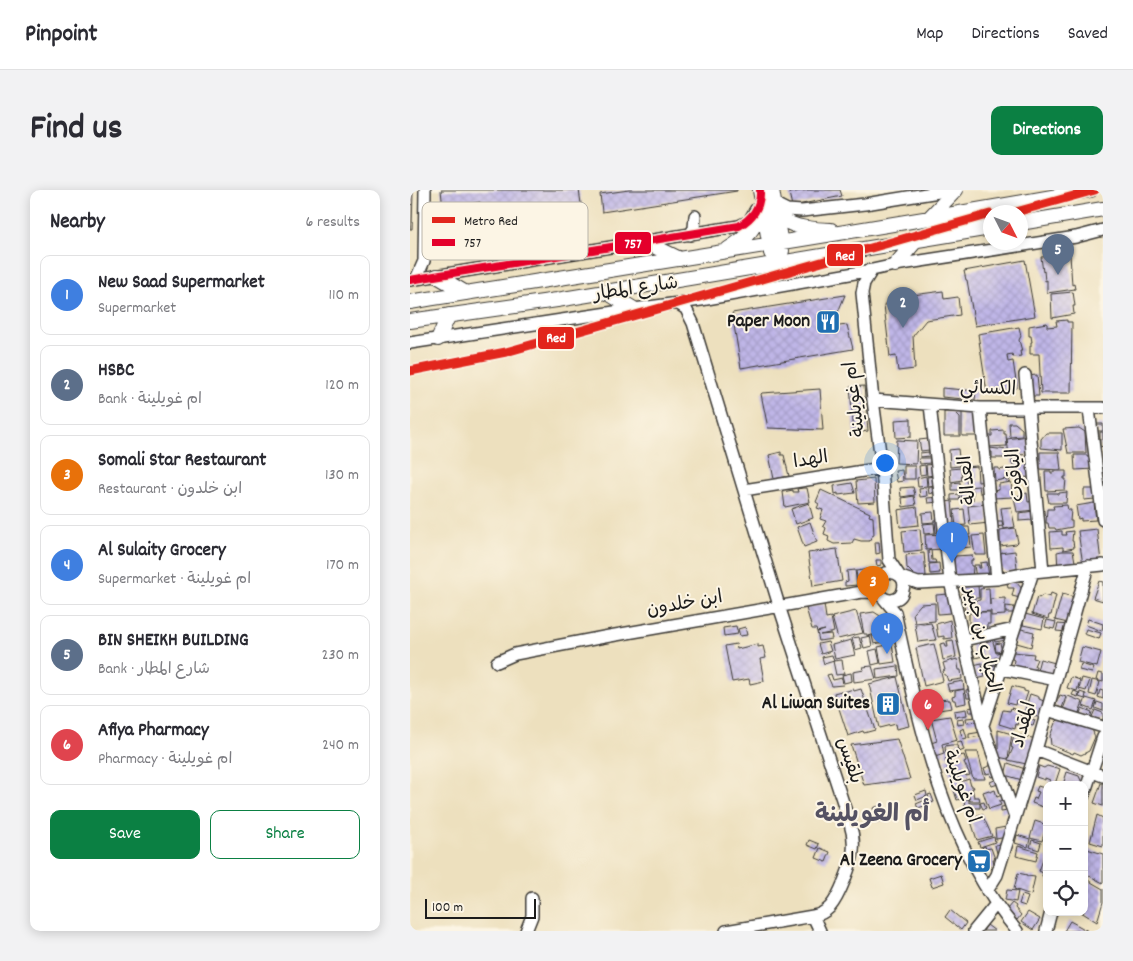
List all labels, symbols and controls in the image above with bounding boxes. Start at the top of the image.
text: Pinpoint [25,18,97,52]
text: Map [916,22,943,47]
text: Directions [971,22,1040,47]
text: Saved [1068,22,1108,47]
text: Find us [30,105,122,155]
button: Directions [991,106,1103,155]
legend [422,202,588,260]
north arrow [983,205,1028,250]
text: Nearby [50,208,105,238]
text: 6 results [305,211,360,234]
text: Metro Red [464,212,518,232]
line badge: 757 [614,231,652,255]
text: 757 [464,234,481,254]
pin: 5 [1042,234,1074,275]
text: 757 [624,235,642,255]
line badge: Red [826,243,864,267]
text: Red [835,247,855,267]
text: New Saad Supermarket [98,270,265,297]
street label: شارع المطار [590,271,680,310]
text: 1 [65,284,69,307]
text: 110 m [329,284,359,307]
pin: 2 [887,287,919,328]
text: Supermarket [98,297,176,320]
place label: Paper Moon [727,309,810,336]
restaurant icon: Paper Moon [815,309,841,335]
line badge: Red [537,326,575,350]
text: Red [546,329,566,349]
text: HSBC [98,358,135,385]
street label: ام غويلينة [838,360,874,438]
text: 2 [64,374,71,397]
text: 120 m [325,374,359,397]
street label: الكسائي [959,376,1017,404]
text: Bank · ام غويلينة [98,388,202,411]
street label: الهدا [791,445,831,477]
street label: الياقوت [1001,447,1033,503]
text: Somali Star Restaurant [98,448,266,475]
your location [872,450,898,476]
street label: العدالة [953,454,985,506]
text: 3 [63,464,71,487]
text: 130 m [325,464,359,487]
text: Restaurant · ابن خلدون [98,478,242,501]
pin: 1 [936,522,968,563]
text: Al Sulaity Grocery [98,538,226,565]
text: 4 [64,554,70,577]
text: 170 m [326,554,359,577]
pin: 3 [857,566,889,607]
text: Supermarket · ام غويلينة [98,568,251,591]
street label: الحباب بن جبير [955,582,1006,696]
street label: ابن خلدون [645,585,725,625]
pin: 4 [871,613,903,654]
text: BIN SHEIKH BUILDING [98,628,249,655]
text: 5 [63,644,71,667]
text: 230 m [322,644,359,667]
text: Bank · شارع المطار [98,658,210,681]
pin: 6 [912,689,944,730]
place label: Al Liwan Suites [762,691,870,718]
building icon: Al Liwan Suites [875,691,901,717]
street label: المقداد [1006,699,1044,751]
text: Afiya Pharmacy [98,718,209,745]
text: 6 [63,734,71,757]
text: 240 m [322,734,359,757]
street label: بلقيس [828,734,868,788]
street label: ام غويلينة [934,747,986,827]
text: Pharmacy · ام غويلينة [98,748,232,771]
map controls [1043,781,1088,916]
button: + [1043,781,1088,826]
district label: أم الغويلينة [815,798,930,833]
button: Save [50,810,200,859]
button: Share [210,810,360,859]
button: − [1043,826,1088,871]
place label: Al Zeena Grocery [840,848,963,875]
supermarket icon: Al Zeena Grocery [966,848,992,874]
button: locate [1043,871,1088,916]
scale bar [425,896,536,919]
text: 100 m [432,898,463,918]

